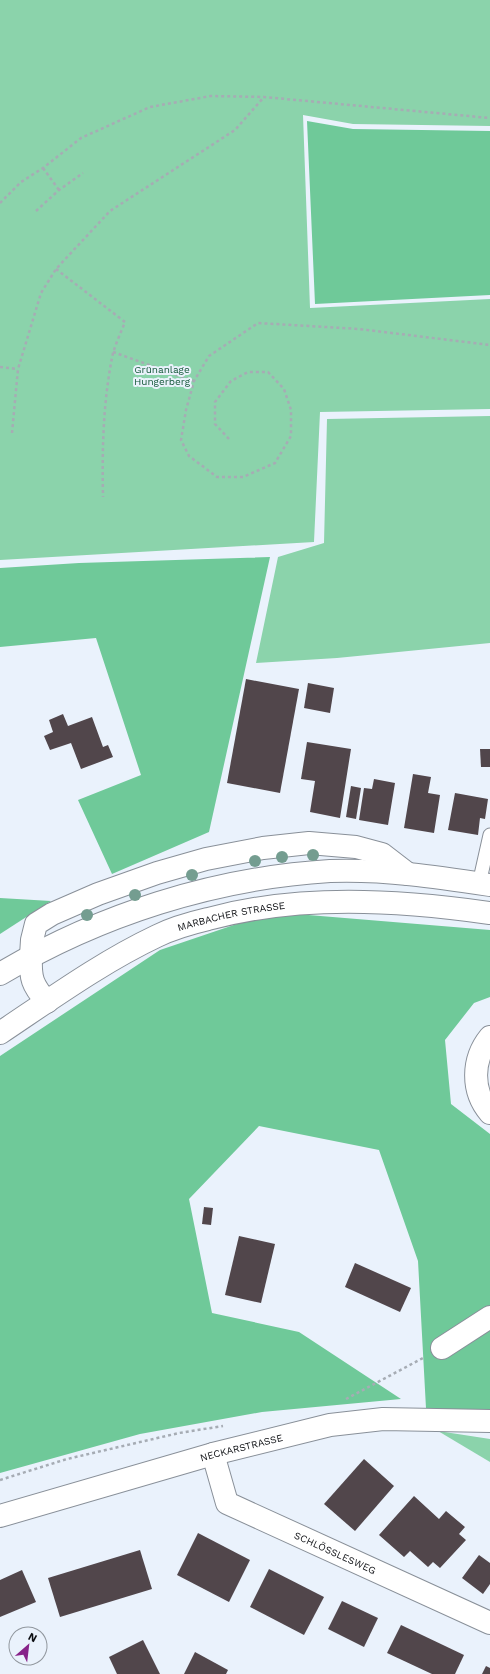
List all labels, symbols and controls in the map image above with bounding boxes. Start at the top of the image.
park label: Grünanlage Hungerberg [134,364,191,387]
street label: MARBACHER STRASSE [176,899,286,933]
street label: NECKARSTRASSE [199,1431,284,1463]
street label: SCHLÖSSLESWEG [293,1529,378,1576]
north arrow [8,1626,48,1666]
text: N [26,1630,39,1645]

